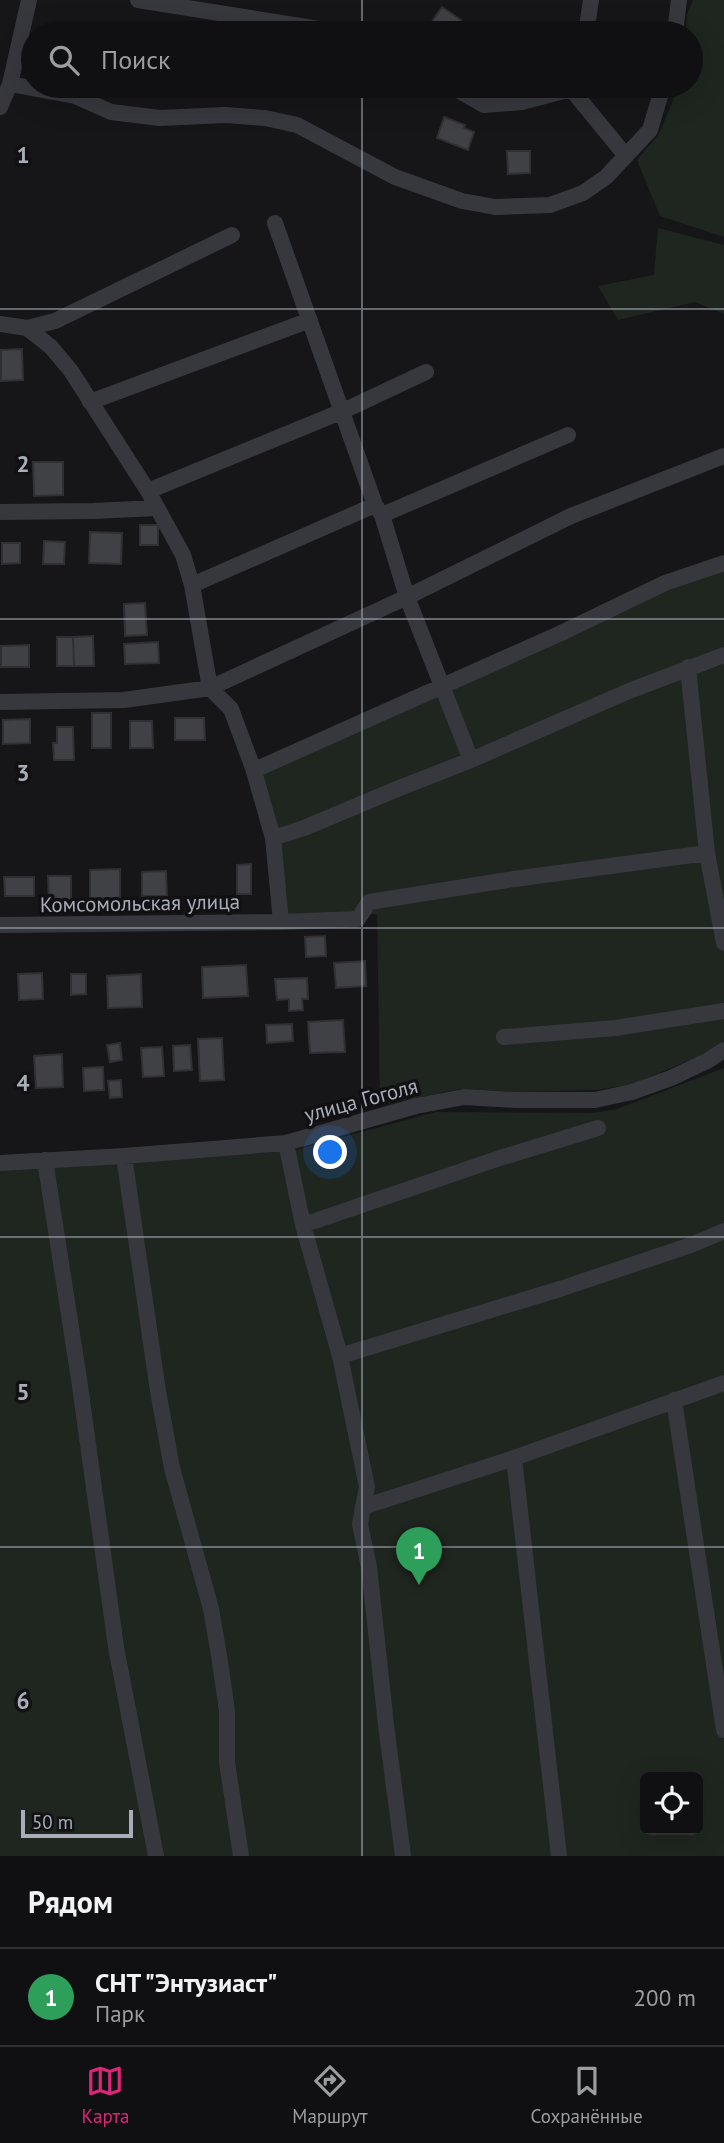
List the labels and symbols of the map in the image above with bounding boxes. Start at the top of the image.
text: 1 [16,140,30,169]
text: 2 [16,449,30,478]
text: 3 [16,758,30,787]
street label: Комсомольская улица [40,888,240,918]
text: 4 [16,1068,30,1097]
street label: улица Гоголя [301,1072,421,1128]
your location [313,1135,347,1169]
text: 5 [16,1377,30,1406]
pin: 1 [396,1527,442,1585]
text: 6 [16,1686,30,1715]
scale bar [21,1807,133,1839]

